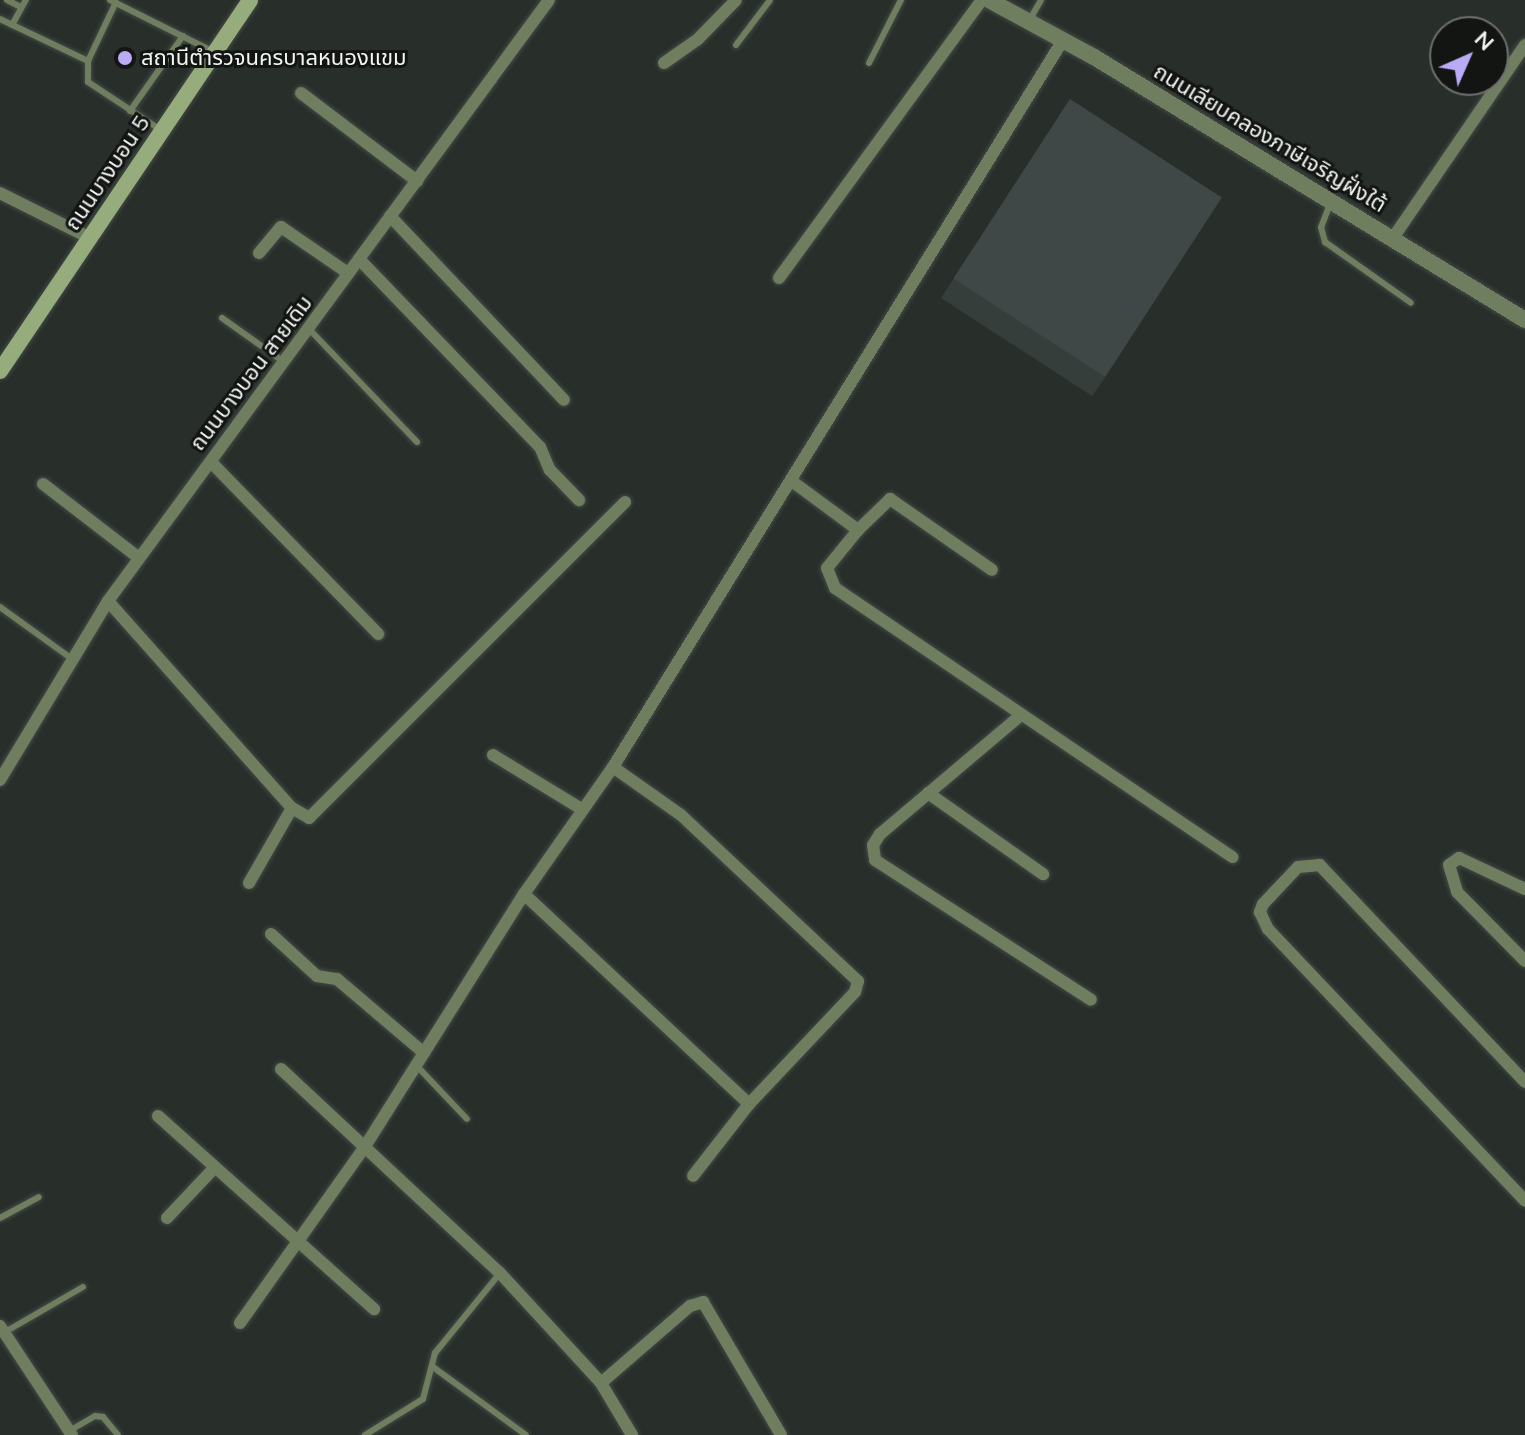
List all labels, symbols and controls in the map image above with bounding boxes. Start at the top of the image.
north arrow [1429,16,1509,96]
text: N [1469,25,1500,56]
place label: สถานีตำรวจนครบาลหนองแขม [141,45,407,71]
marker: สถานีตำรวจนครบาลหนองแขม [116,49,134,67]
street label: ถนนเลียบคลองภาษีเจริญฝั่งใต้ [1149,58,1391,218]
street label: ถนนบางบอน 5 [59,111,155,235]
street label: ถนนบางบอน สายเดิม [184,290,318,456]

